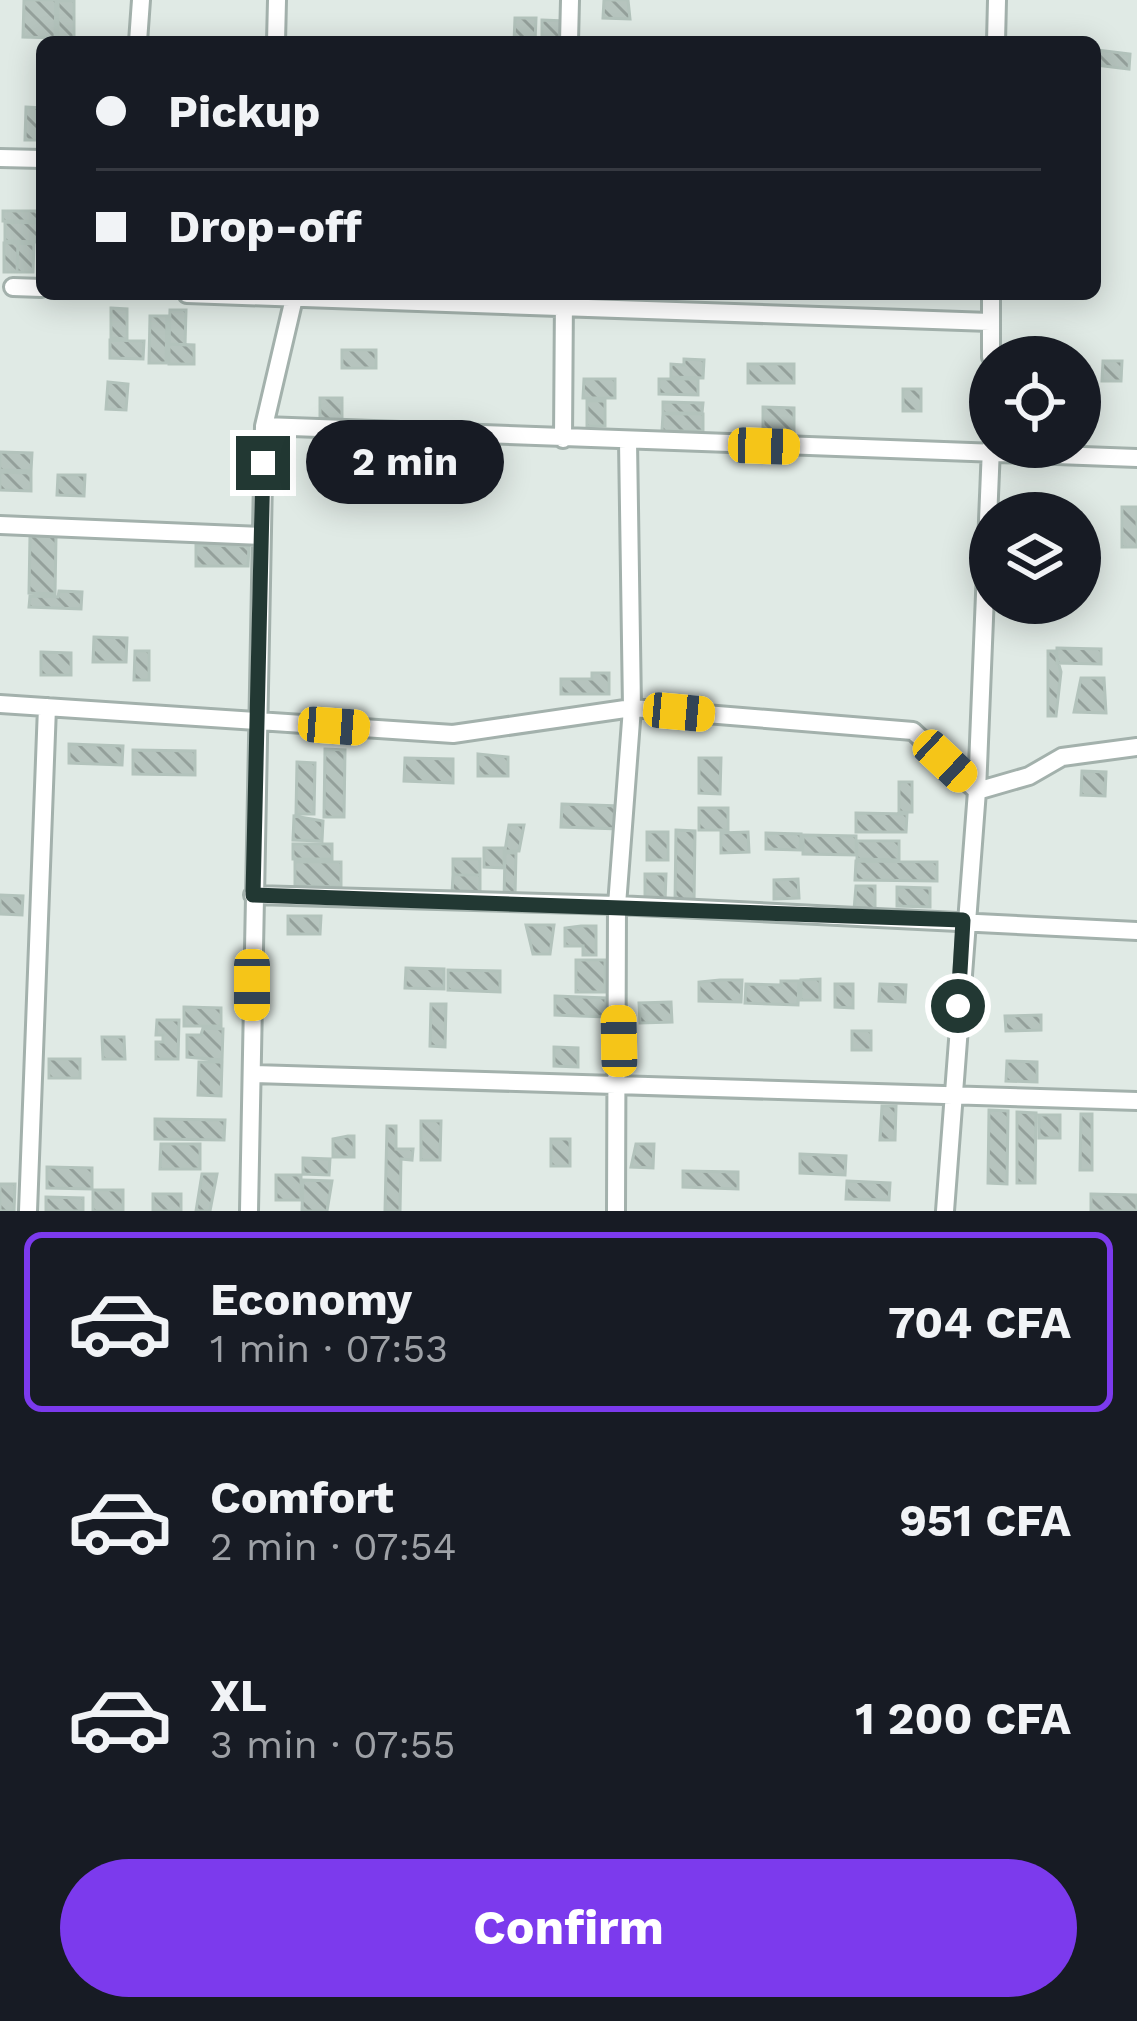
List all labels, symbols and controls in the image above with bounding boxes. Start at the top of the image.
text: Pickup [168,85,320,138]
text: Drop-off [168,200,362,253]
map controls [969,336,1101,624]
button: locate [969,336,1101,468]
callout: 2 min [305,421,503,505]
car [727,427,801,465]
route end [236,436,290,490]
text: 2 min [352,439,458,484]
button: layers [969,492,1101,624]
car [642,691,716,733]
car [297,706,371,746]
car [906,723,984,799]
car [234,949,270,1021]
route start [931,979,985,1033]
car [600,1005,638,1077]
icon: car [66,1268,174,1376]
text: Economy [210,1273,412,1326]
text: 704 CFA [888,1296,1071,1349]
text: 1 min · 07:53 [210,1326,448,1371]
icon: car [66,1466,174,1574]
text: Comfort [210,1471,394,1524]
text: 951 CFA [899,1494,1071,1547]
text: 2 min · 07:54 [210,1524,457,1569]
icon: car [66,1664,174,1772]
text: XL [210,1669,267,1722]
text: 1 200 CFA [855,1692,1071,1745]
text: 3 min · 07:55 [210,1722,455,1767]
button: Confirm [60,1859,1077,1997]

